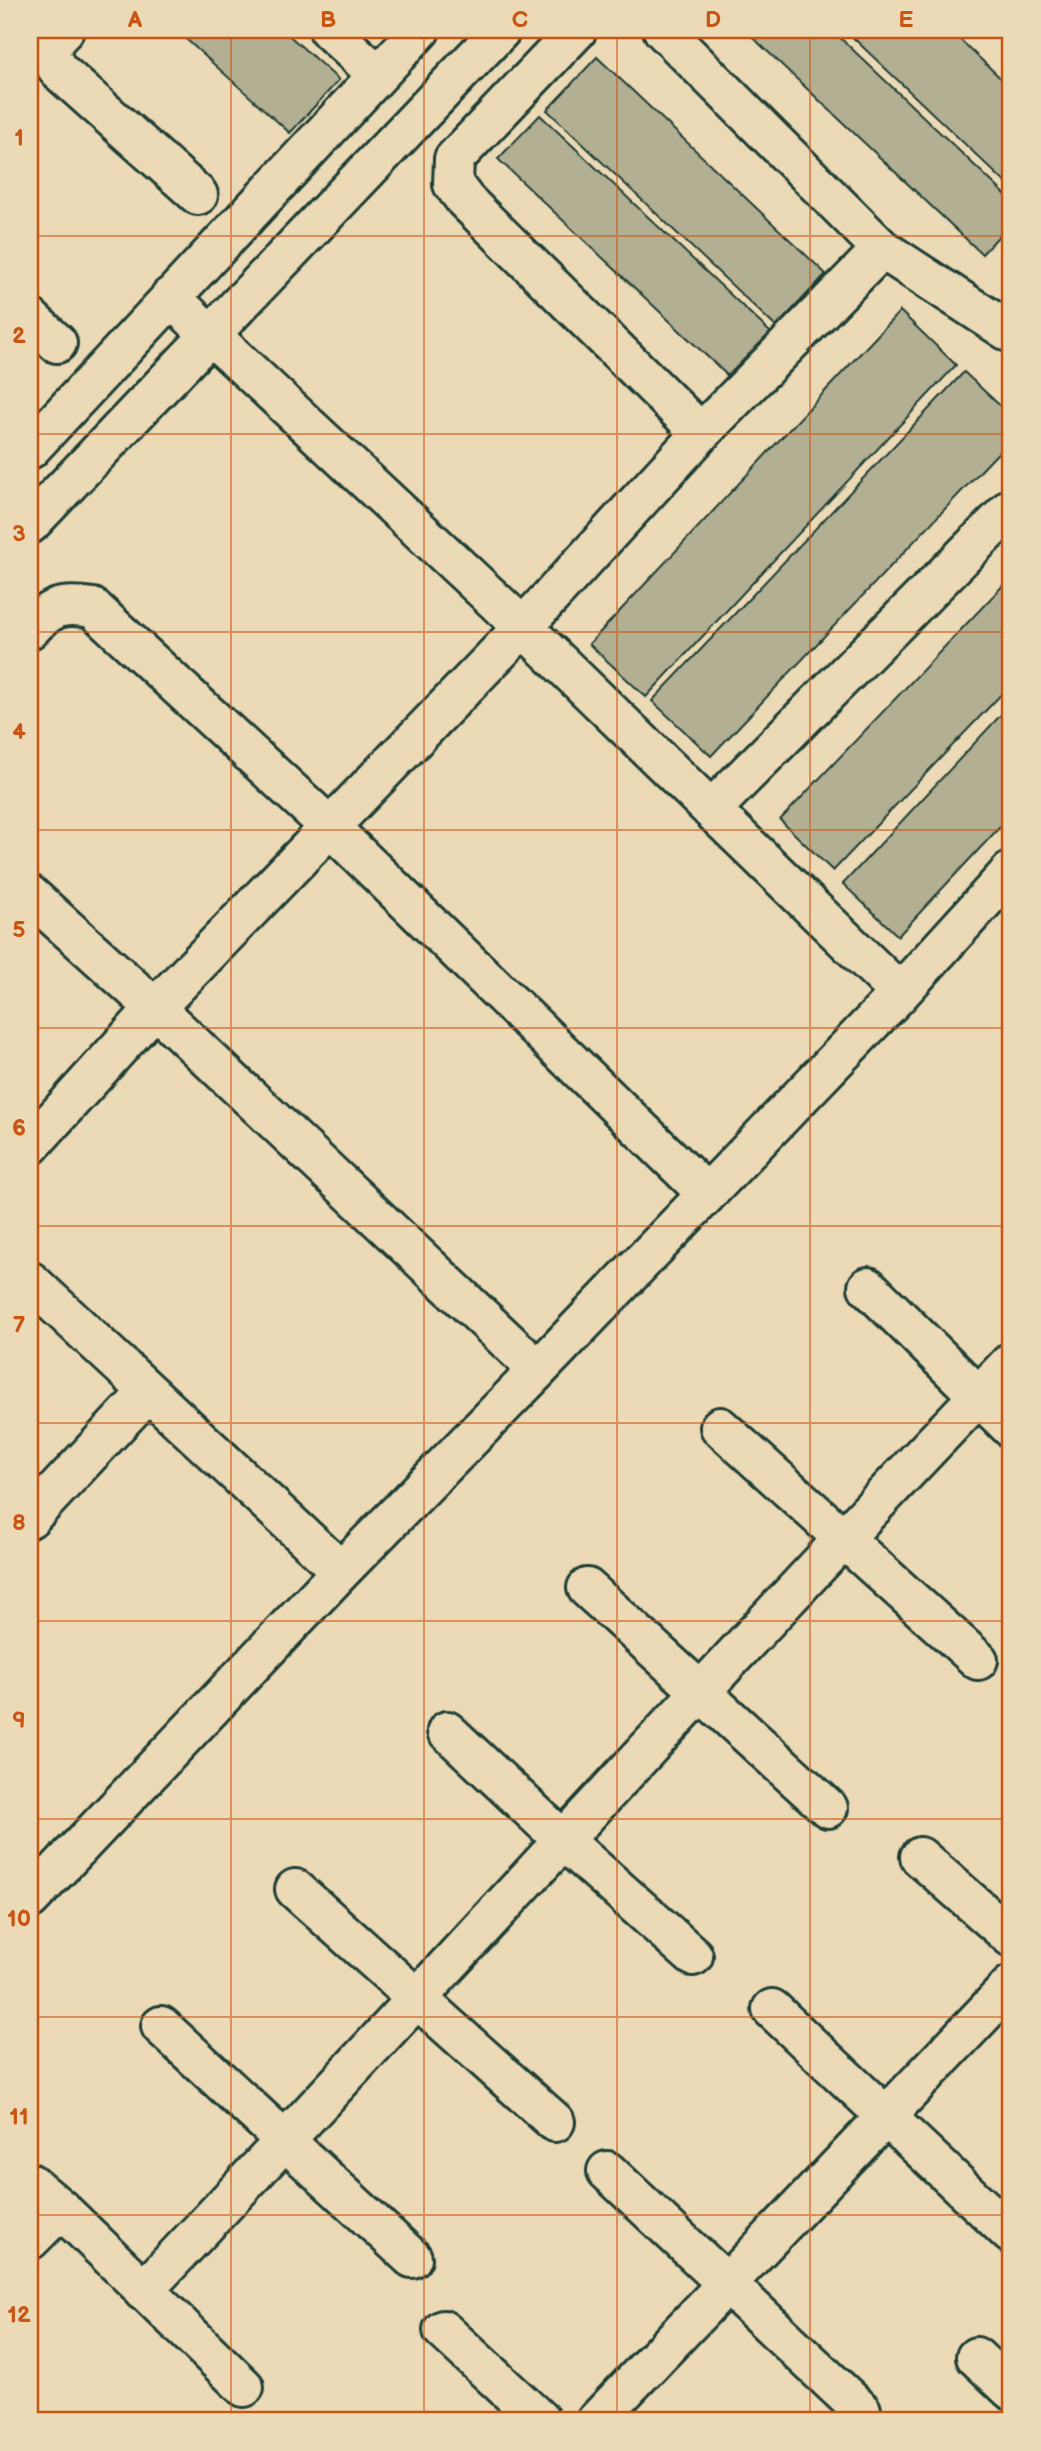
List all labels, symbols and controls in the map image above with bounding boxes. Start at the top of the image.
text: A [127,6,143,34]
text: B [320,6,336,34]
text: C [512,6,528,34]
text: D [705,6,721,34]
text: E [899,6,914,34]
text: 1 [14,124,24,152]
text: 2 [12,322,26,350]
text: 3 [12,520,26,548]
text: 4 [12,718,26,746]
text: 5 [12,916,26,944]
text: 6 [12,1114,26,1142]
text: 7 [13,1311,26,1339]
text: 8 [12,1509,26,1537]
text: 9 [12,1707,26,1735]
text: 10 [7,1905,31,1933]
text: 11 [9,2103,29,2131]
text: 12 [7,2301,31,2329]

